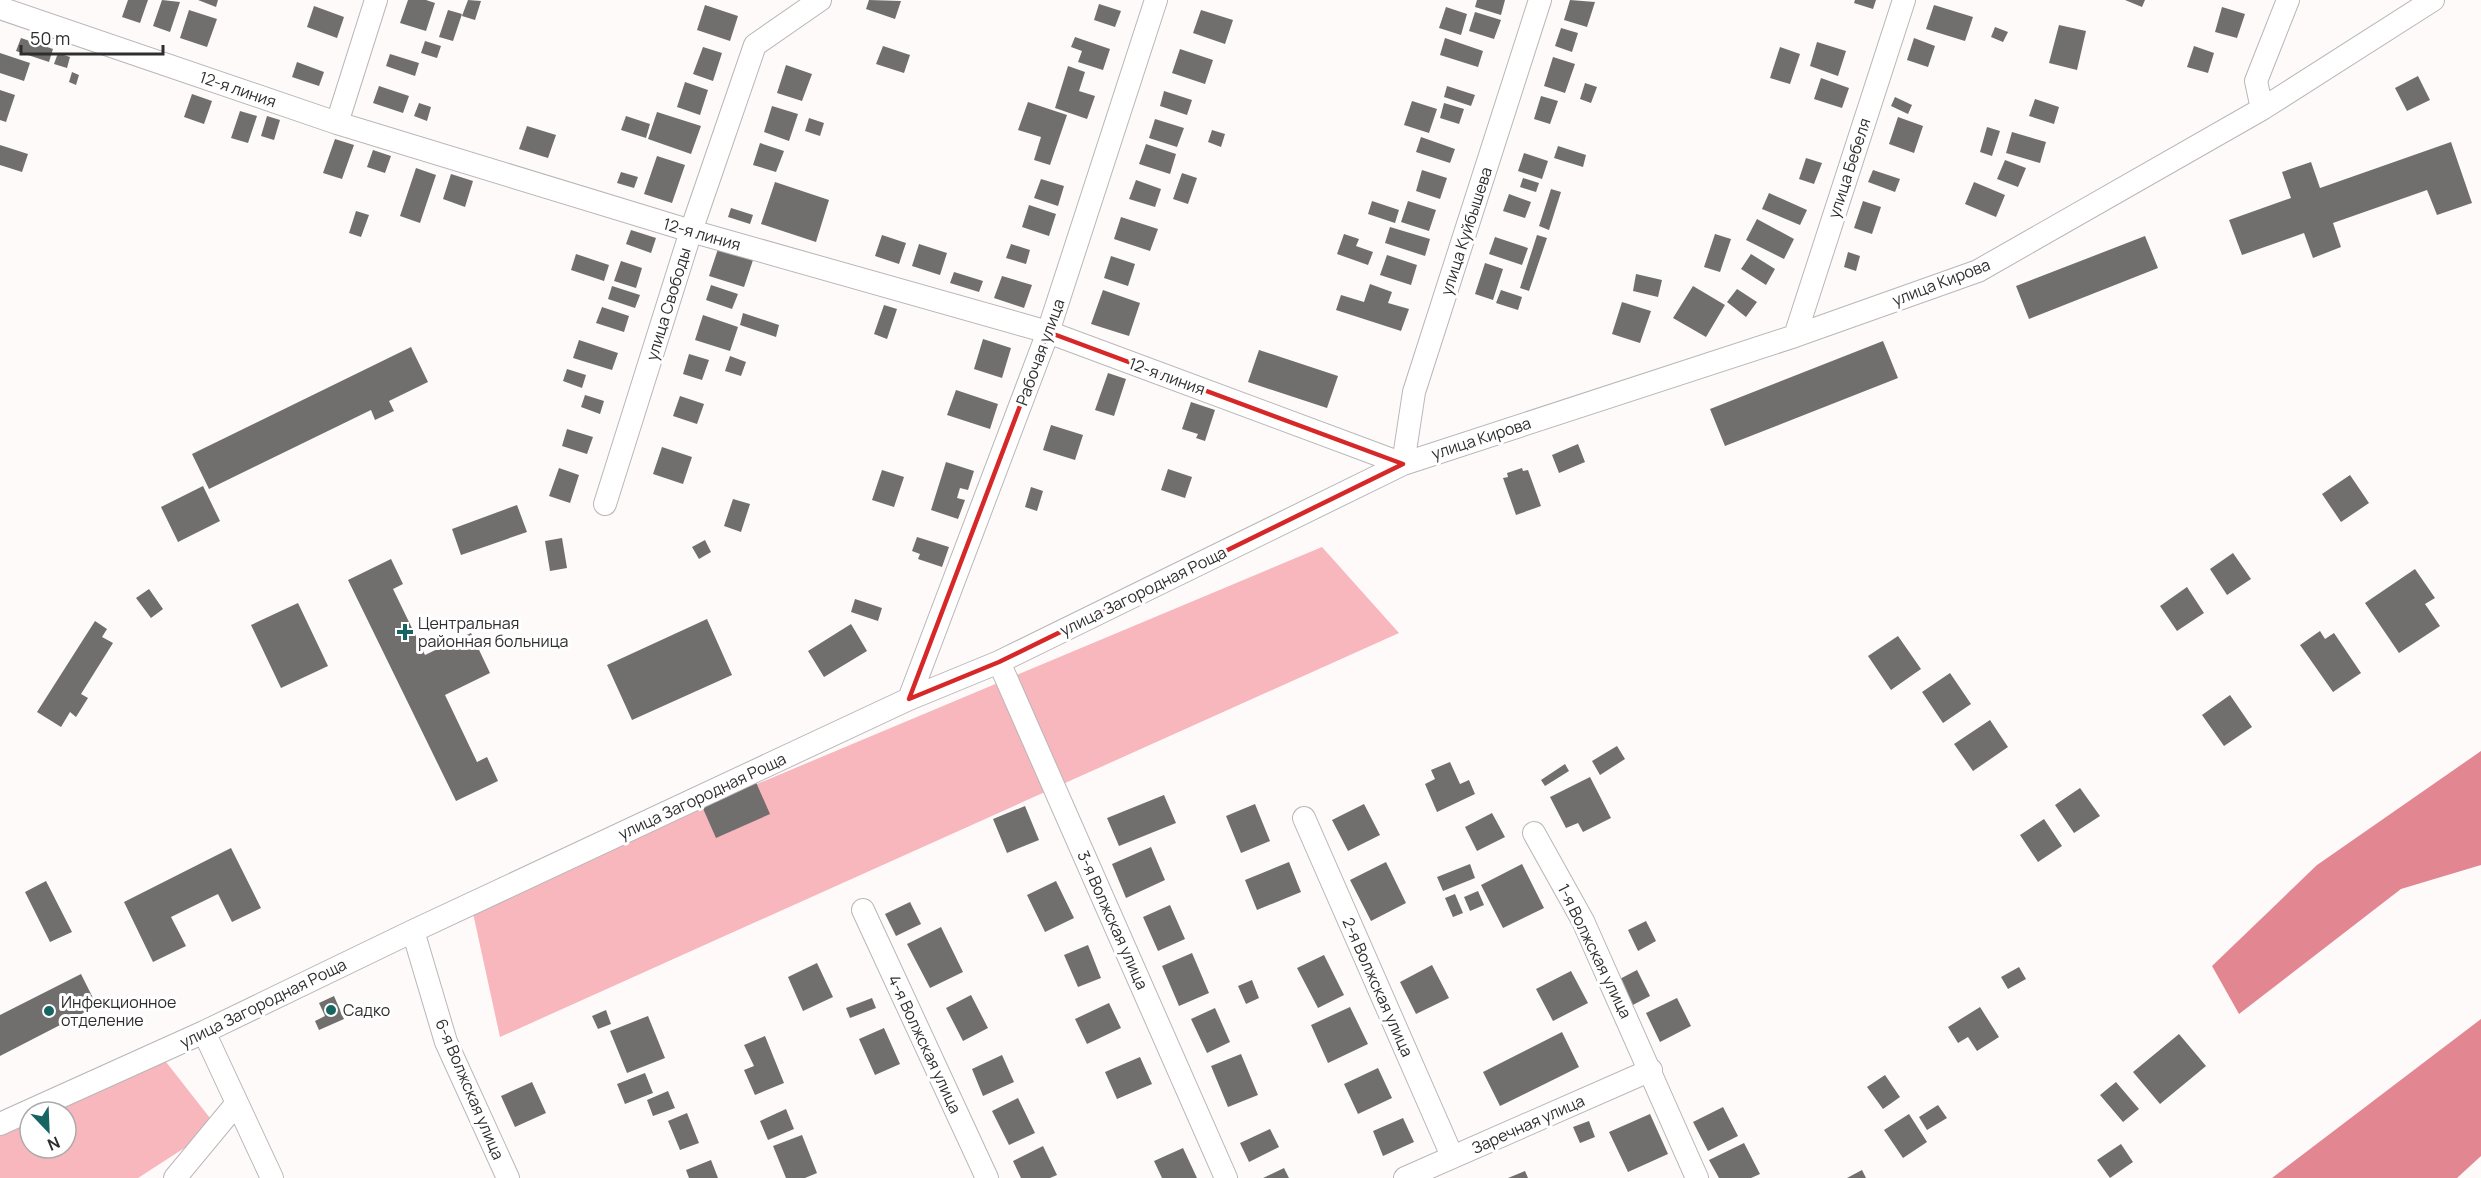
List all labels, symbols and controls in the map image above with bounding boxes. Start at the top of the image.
scale bar [21,18,164,56]
text: 50 m [30,26,70,50]
street label: 12-я линия [197,66,279,112]
street label: улица Бебеля [1822,115,1876,221]
street label: улица Куйбышева [1435,164,1497,298]
street label: 12-я линия [661,212,743,256]
street label: улица Свободы [640,245,696,363]
street label: улица Кирова [1889,253,1993,311]
street label: Рабочая улица [1010,296,1070,408]
street label: 12-я линия [1126,352,1208,400]
street label: улица Кирова [1428,412,1534,464]
street label: улица Загородная Роща [1056,541,1230,641]
place label: Центральная районная больница [418,612,568,652]
marker: Центральная районная больница [396,623,414,641]
street label: улица Загородная Роща [615,747,789,845]
street label: 3-я Волжская улица [1072,847,1154,993]
street label: 1-я Волжская улица [1553,880,1637,1022]
street label: 2-я Волжская улица [1337,914,1419,1060]
street label: улица Загородная Роща [176,953,350,1053]
street label: 4-я Волжская улица [883,971,967,1117]
place label: Инфекционное отделение [61,991,176,1031]
place label: Садко [343,999,390,1021]
marker: Садко [324,1003,338,1017]
marker: Инфекционное отделение [42,1004,56,1018]
street label: 6-я Волжская улица [430,1015,510,1163]
street label: Заречная улица [1468,1089,1588,1159]
north arrow [18,1100,78,1160]
text: N [44,1131,63,1156]

